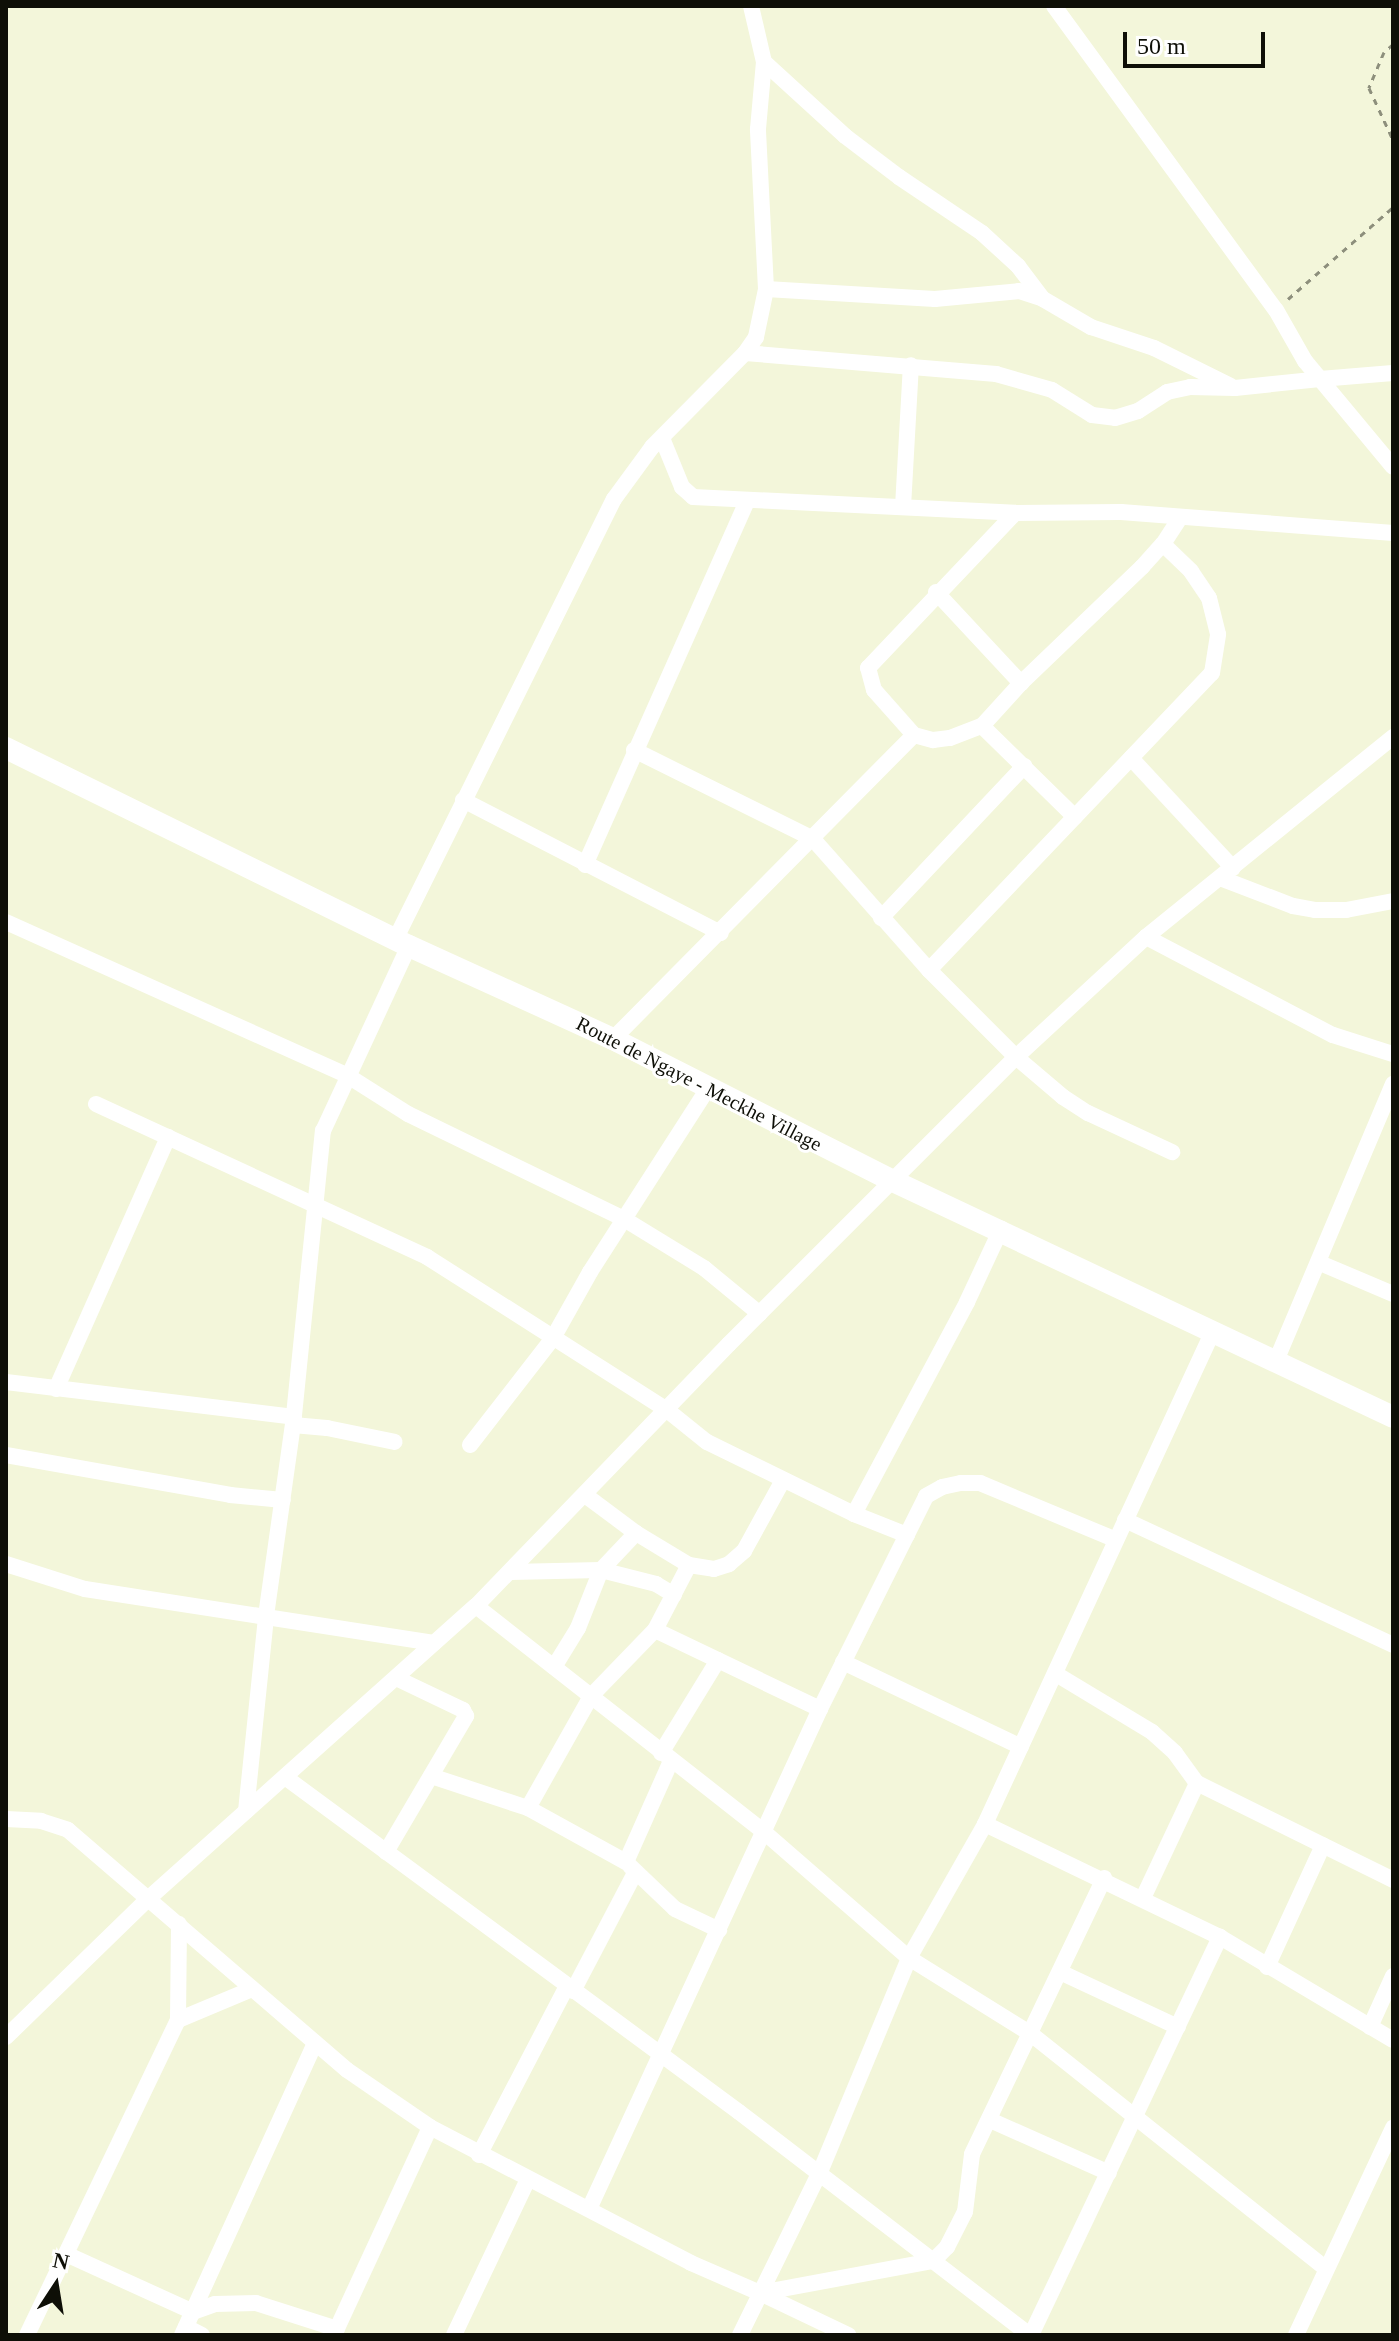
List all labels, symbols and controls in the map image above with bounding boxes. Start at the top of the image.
scale bar [1127,16,1269,66]
text: 50 m [1137,33,1186,59]
street label: Route de Ngaye - Meckhe Village [572,1011,826,1157]
north arrow [16,2245,96,2325]
text: N [51,2247,71,2275]

